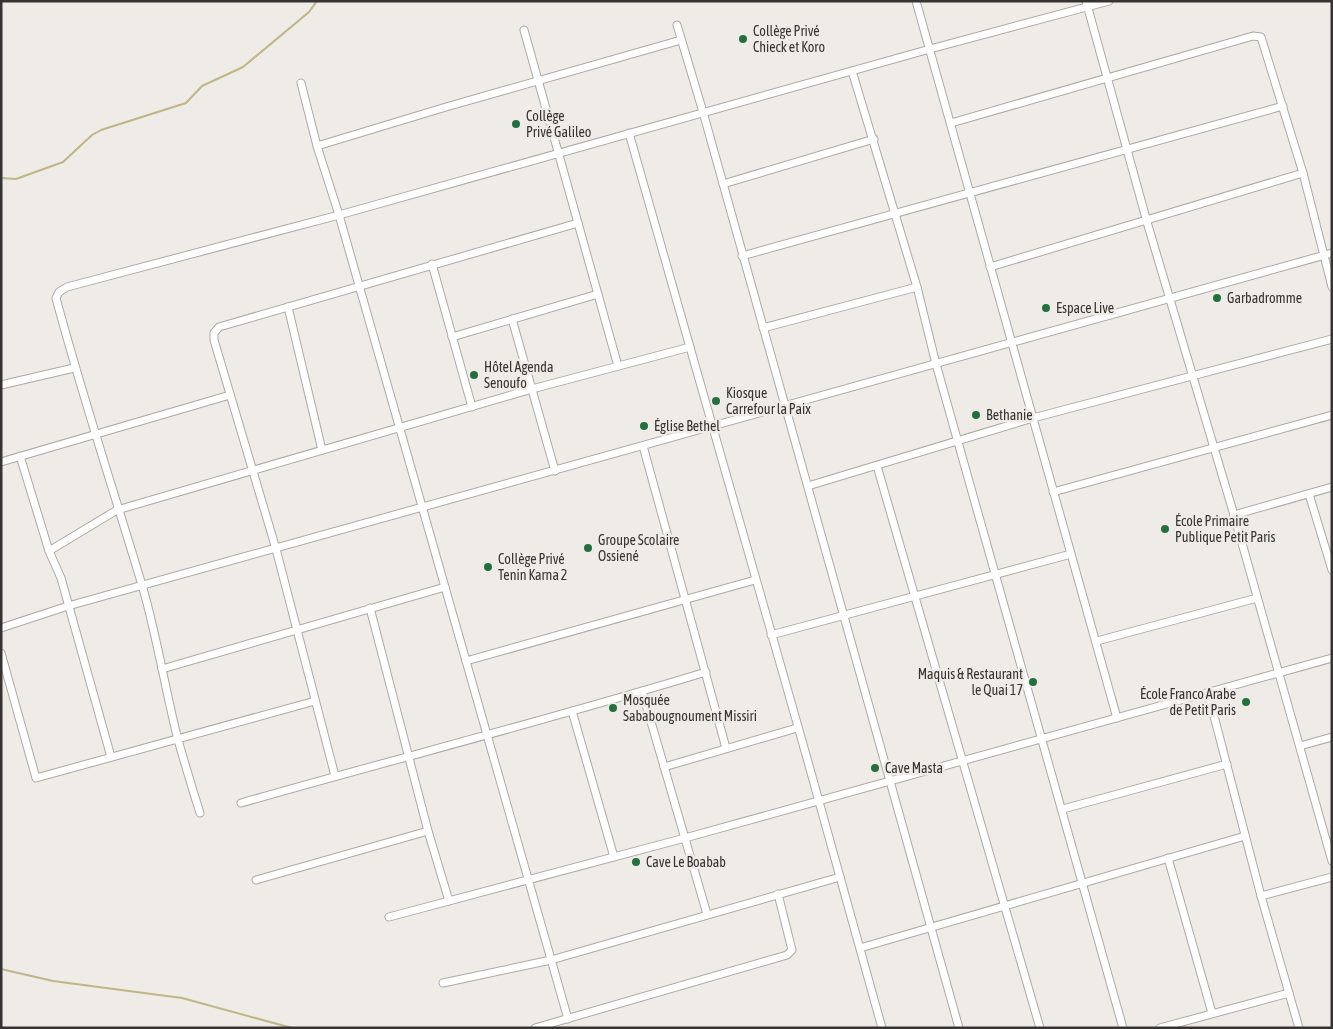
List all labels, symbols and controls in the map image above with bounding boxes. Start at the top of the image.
place label: Collège Privé Chieck et Koro [753,23,825,55]
marker: Collège Privé Chieck et Koro [737,33,749,45]
place label: Collège Privé Galileo [526,108,591,140]
marker: Collège Privé Galileo [510,118,522,130]
place label: Garbadromme [1227,290,1302,306]
marker: Garbadromme [1211,292,1223,304]
place label: Espace Live [1056,300,1114,316]
marker: Espace Live [1040,302,1052,314]
place label: Hôtel Agenda Senoufo [484,359,553,391]
marker: Hôtel Agenda Senoufo [468,369,480,381]
place label: Kiosque Carrefour la Paix [726,385,811,417]
marker: Kiosque Carrefour la Paix [710,395,722,407]
place label: Bethanie [986,407,1033,423]
marker: Bethanie [970,409,982,421]
place label: Église Bethel [654,418,720,434]
marker: Église Bethel [638,420,650,432]
place label: École Primaire Publique Petit Paris [1175,513,1276,545]
marker: École Primaire Publique Petit Paris [1159,523,1171,535]
place label: Groupe Scolaire Ossiené [598,532,679,564]
marker: Groupe Scolaire Ossiené [582,542,594,554]
place label: Collège Privé Tenin Karna 2 [498,551,567,583]
marker: Collège Privé Tenin Karna 2 [482,561,494,573]
place label: Maquis & Restaurant le Quai 17 [918,666,1023,698]
marker: Maquis & Restaurant le Quai 17 [1027,676,1039,688]
place label: École Franco Arabe de Petit Paris [1140,686,1236,718]
place label: Mosquée Sababougnoument Missiri [623,692,757,724]
marker: École Franco Arabe de Petit Paris [1240,696,1252,708]
marker: Mosquée Sababougnoument Missiri [607,702,619,714]
place label: Cave Masta [885,760,943,776]
marker: Cave Masta [869,762,881,774]
place label: Cave Le Boabab [646,854,726,870]
marker: Cave Le Boabab [630,856,642,868]

